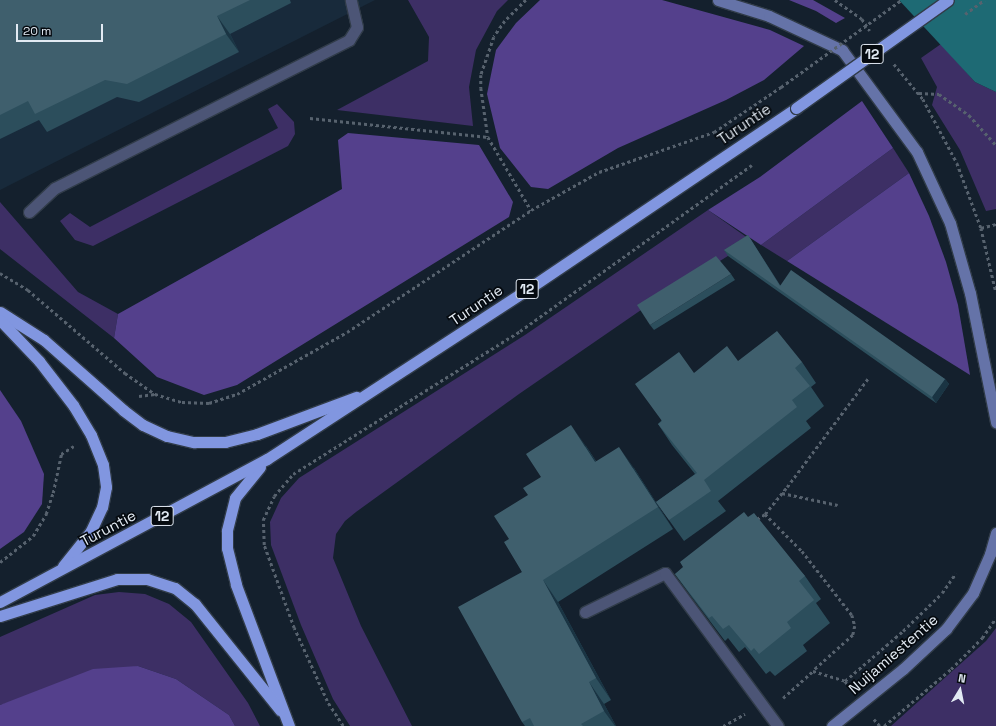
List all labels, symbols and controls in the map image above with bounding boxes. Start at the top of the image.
scale bar [18,16,105,42]
text: 20 m [23,23,51,39]
road number: 12 [860,42,884,66]
street label: Turuntie [714,100,774,148]
road number: 12 [515,277,539,301]
street label: Turuntie [446,281,506,329]
road number: 12 [150,504,174,528]
street label: Turuntie [77,506,139,550]
street label: Nuijamiestentie [845,610,941,698]
north arrow [940,670,980,710]
text: N [957,671,967,686]

